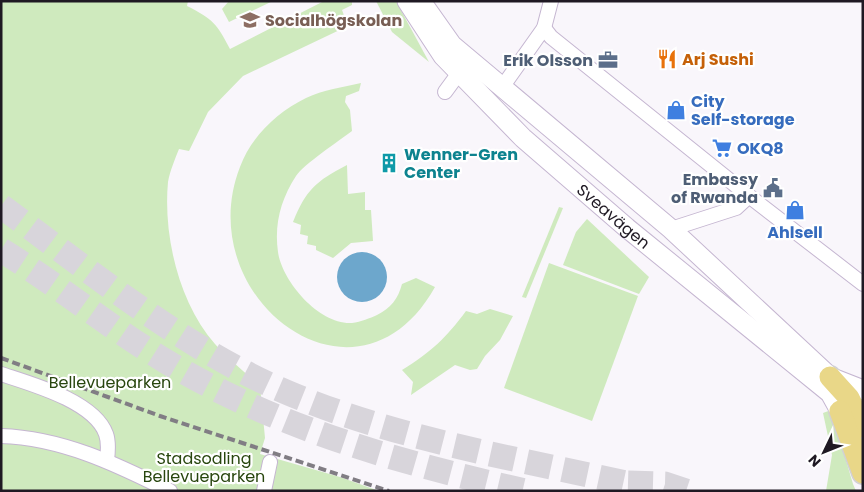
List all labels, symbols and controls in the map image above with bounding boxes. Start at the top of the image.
school or university icon: Socialhögskolan [239,9,261,31]
place label: Socialhögskolan [265,9,402,32]
restaurant icon: Arj Sushi [656,48,678,70]
place label: Arj Sushi [682,48,754,71]
place label: Erik Olsson [503,49,593,72]
office icon: Erik Olsson [597,49,619,71]
place label: City Self-storage [691,90,795,131]
shop icon: City Self-storage [665,99,687,121]
supermarket icon: OKQ8 [711,137,733,159]
place label: OKQ8 [737,137,784,160]
place label: Wenner-Gren Center [404,143,518,184]
building icon: Wenner-Gren Center [378,152,400,174]
place label: Embassy of Rwanda [671,168,759,209]
public building icon: Embassy of Rwanda [762,177,784,199]
street label: Sveavägen [572,179,655,254]
shop icon: Ahlsell [784,199,806,221]
place label: Ahlsell [767,221,823,244]
park label: Bellevueparken [49,371,171,394]
north arrow [799,427,849,477]
park label: Stadsodling Bellevueparken [143,447,265,488]
text: N [804,450,825,472]

